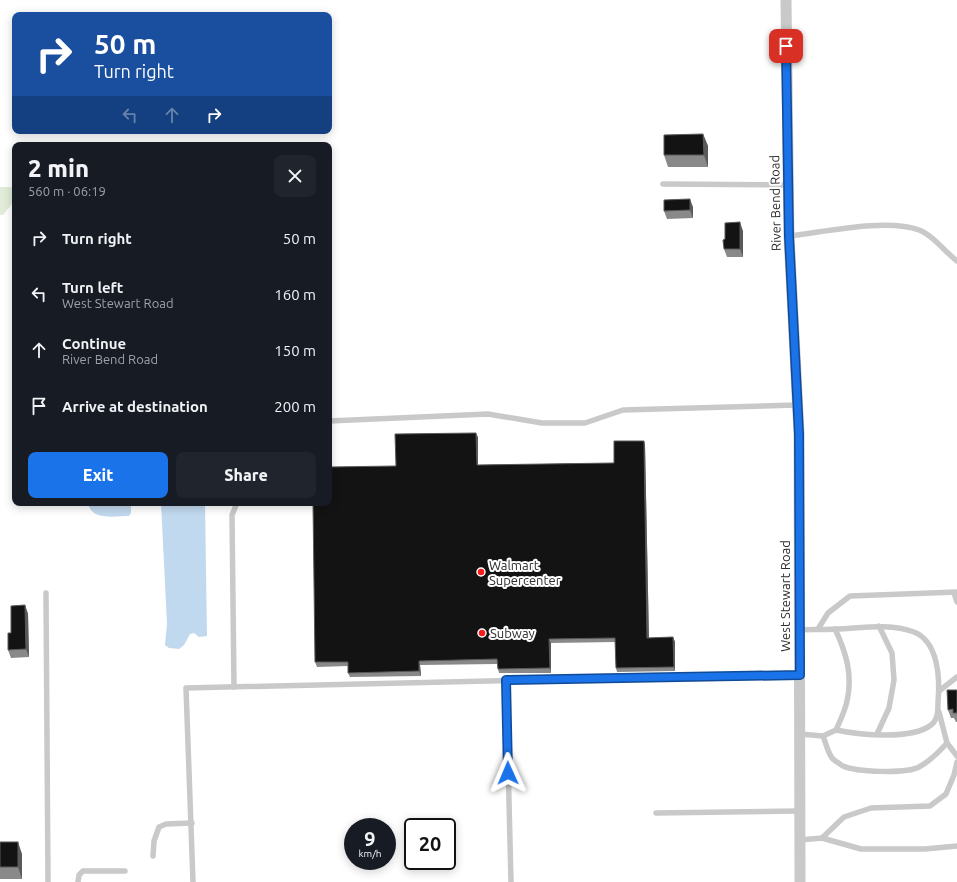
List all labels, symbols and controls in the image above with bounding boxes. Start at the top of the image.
icon: right [28,28,80,80]
text: 50 m [94,28,156,59]
pin [769,29,803,63]
icon: arrive [775,35,797,57]
text: Turn right [94,61,174,81]
icon: left [119,104,141,126]
icon: ahead [161,104,183,126]
icon: right [203,104,225,126]
text: 2 min [28,155,89,182]
button: close [274,155,316,197]
street label: River Bend Road [767,155,783,251]
text: 560 m · 06:19 [28,184,106,198]
icon: right [28,227,50,249]
text: Turn right [62,230,132,247]
text: 50 m [283,230,316,247]
text: Turn left [62,279,123,296]
icon: left [28,283,50,305]
text: 160 m [274,286,316,303]
text: West Stewart Road [62,296,174,310]
text: Continue [62,335,126,352]
icon: ahead [28,339,50,361]
text: 150 m [274,342,316,359]
text: River Bend Road [62,352,158,366]
icon: arrive [28,395,50,417]
text: Arrive at destination [62,398,208,415]
text: 200 m [274,398,316,415]
button: Exit [28,452,168,498]
button: Share [176,452,316,498]
street label: West Stewart Road [778,540,792,652]
place label: Walmart Supercenter [489,558,561,587]
marker: Walmart Supercenter [476,567,486,577]
place label: Subway [490,626,535,640]
marker: Subway [477,628,487,638]
position arrow [487,752,529,794]
speed limit sign: 20 [404,818,456,870]
text: 9 [364,827,376,850]
text: km/h [358,848,382,859]

